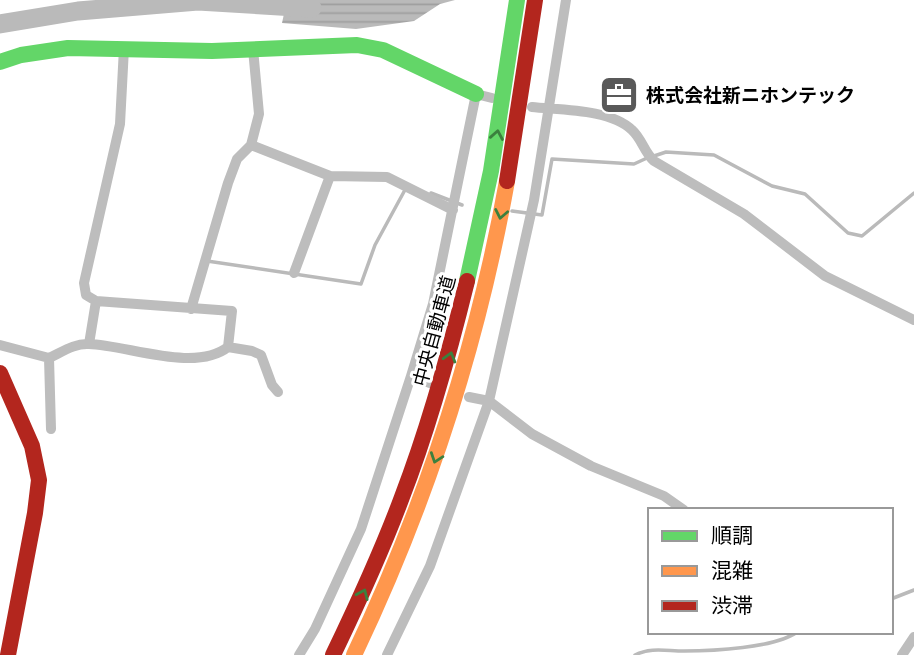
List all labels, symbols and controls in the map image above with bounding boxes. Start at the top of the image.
office icon: 株式会社新ニホンテック [598,74,640,116]
place label: 株式会社新ニホンテック [646,83,855,107]
one-way arrow [489,129,504,141]
one-way arrow [494,208,509,220]
street label: 中央自動車道 [408,273,460,389]
one-way arrow [441,352,456,364]
one-way arrow [430,451,444,463]
legend [648,508,893,634]
text: 順調 [711,522,753,548]
text: 混雑 [711,557,753,583]
one-way arrow [354,588,368,601]
text: 渋滞 [711,592,753,618]

